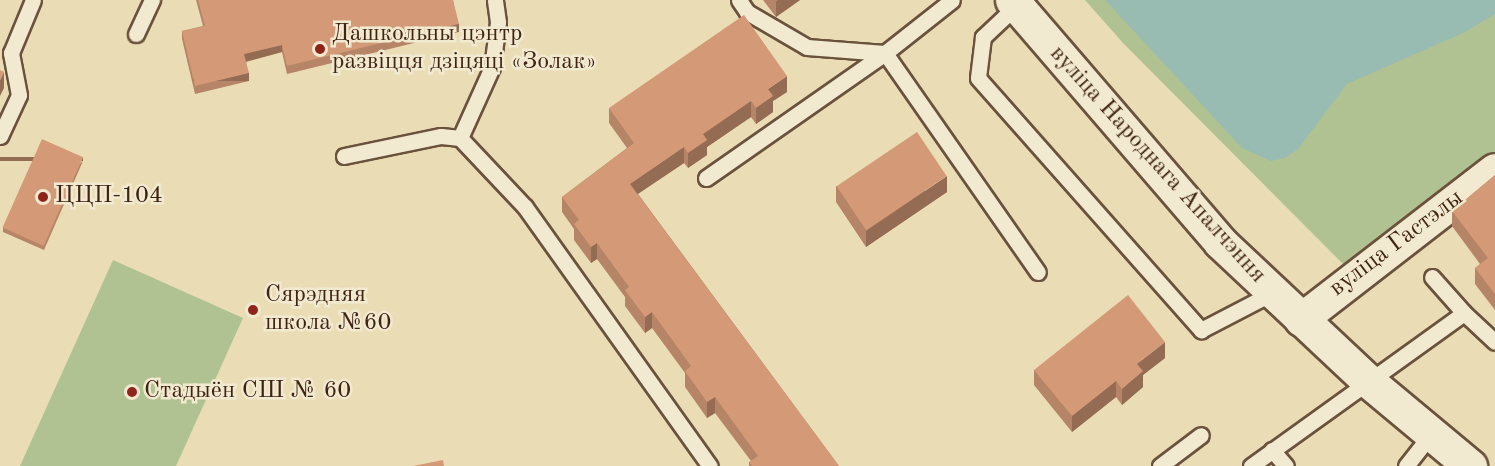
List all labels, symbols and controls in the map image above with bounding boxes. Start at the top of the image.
place label: Дашкольны цэнтр развіцця дзіцяці «Золак» [332,21,597,77]
street label: вуліца Народнага Апалчэння [1043,40,1271,290]
marker: Дашкольны цэнтр развіцця дзіцяці «Золак» [313,42,327,56]
place label: ЦЦП-104 [55,183,163,211]
street label: вуліца Гастэлы [1325,184,1469,304]
marker: ЦЦП-104 [36,190,50,204]
place label: Сярэдняя школа №60 [265,282,391,338]
marker: Сярэдняя школа №60 [246,303,260,317]
place label: Стадыён СШ № 60 [144,378,351,406]
marker: Стадыён СШ № 60 [125,385,139,399]

